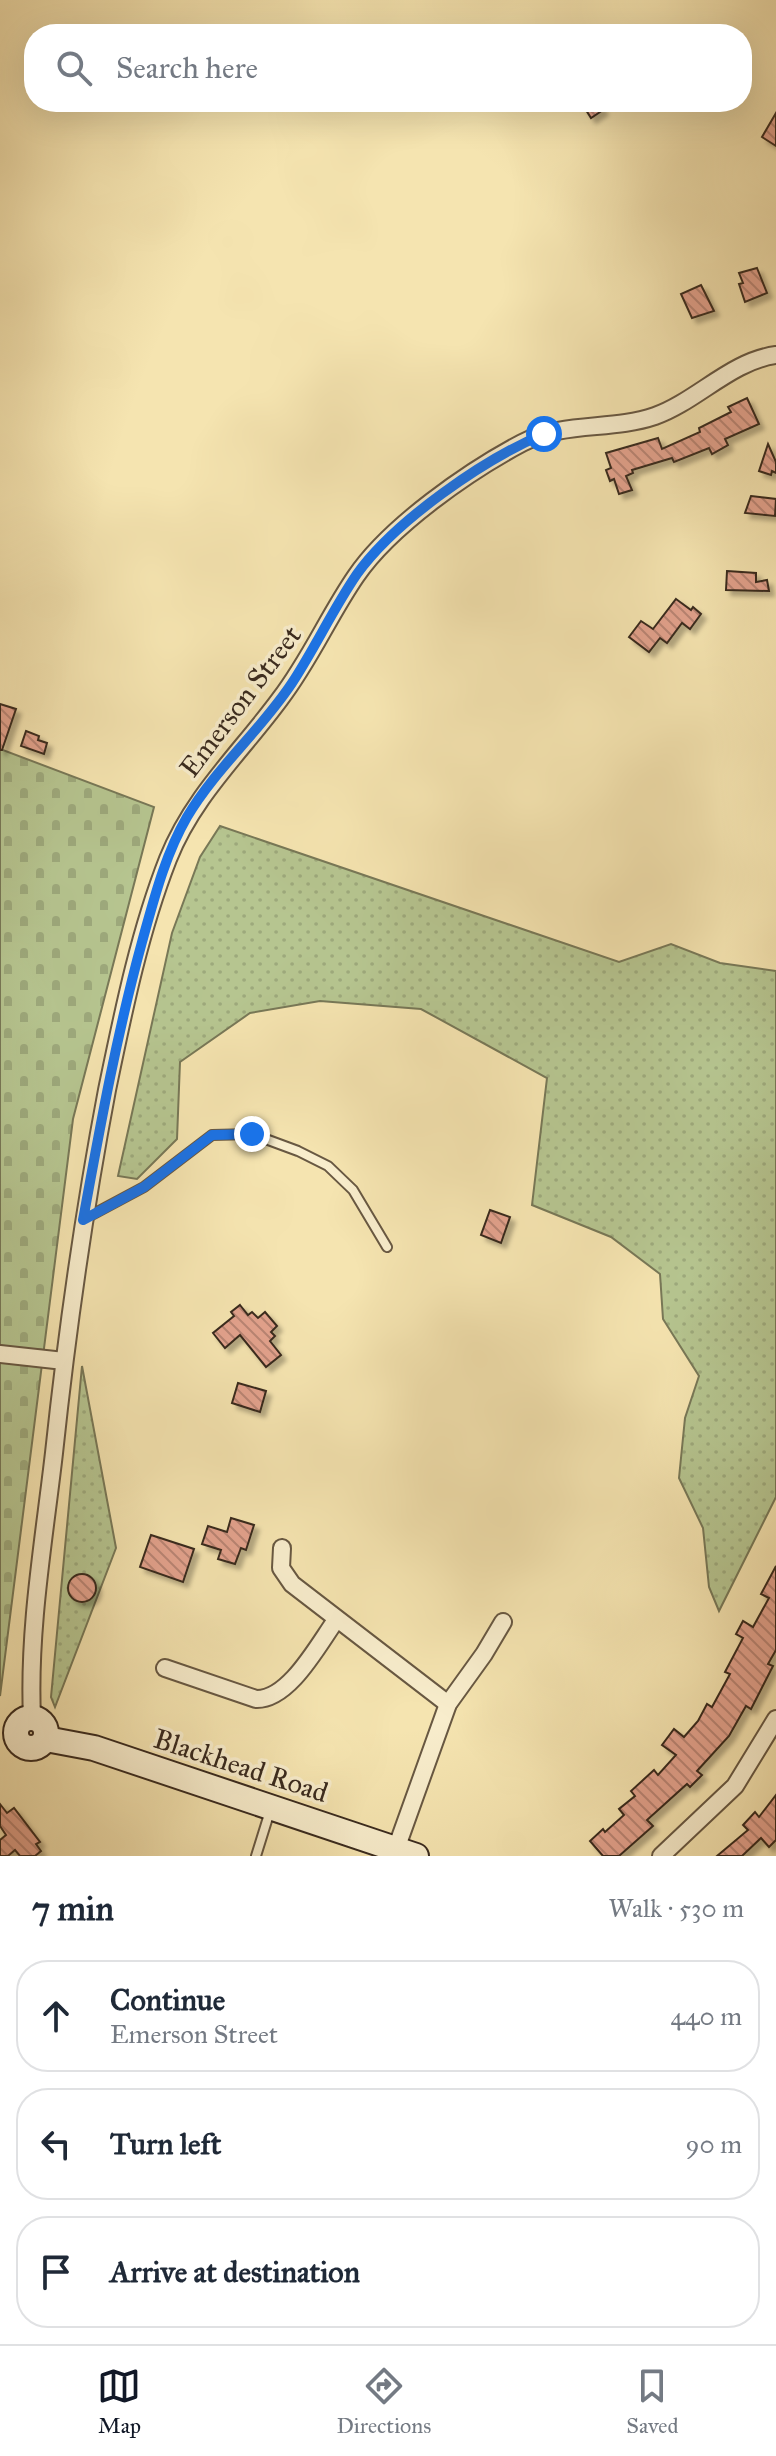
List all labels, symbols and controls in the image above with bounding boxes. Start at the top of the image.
search box [24,24,752,112]
icon: search [52,46,96,90]
text: Search here [116,50,258,86]
route start [526,416,562,452]
street label: Emerson Street [172,618,309,784]
route end [234,1116,270,1152]
street label: Blackhead Road [149,1721,333,1810]
text: 7 min [32,1888,114,1929]
text: Walk · 530 m [609,1892,744,1924]
text: Continue [110,1982,225,2018]
icon: ahead [34,1994,78,2038]
text: 440 m [670,2000,742,2032]
text: Emerson Street [110,2018,278,2050]
icon: left [34,2122,78,2166]
text: Turn left [110,2126,221,2162]
text: 90 m [685,2128,742,2160]
icon: arrive [34,2250,78,2294]
text: Arrive at destination [110,2254,360,2290]
tab: Map [97,2364,141,2439]
tab: Directions [336,2364,431,2439]
tab: Saved [626,2364,678,2439]

